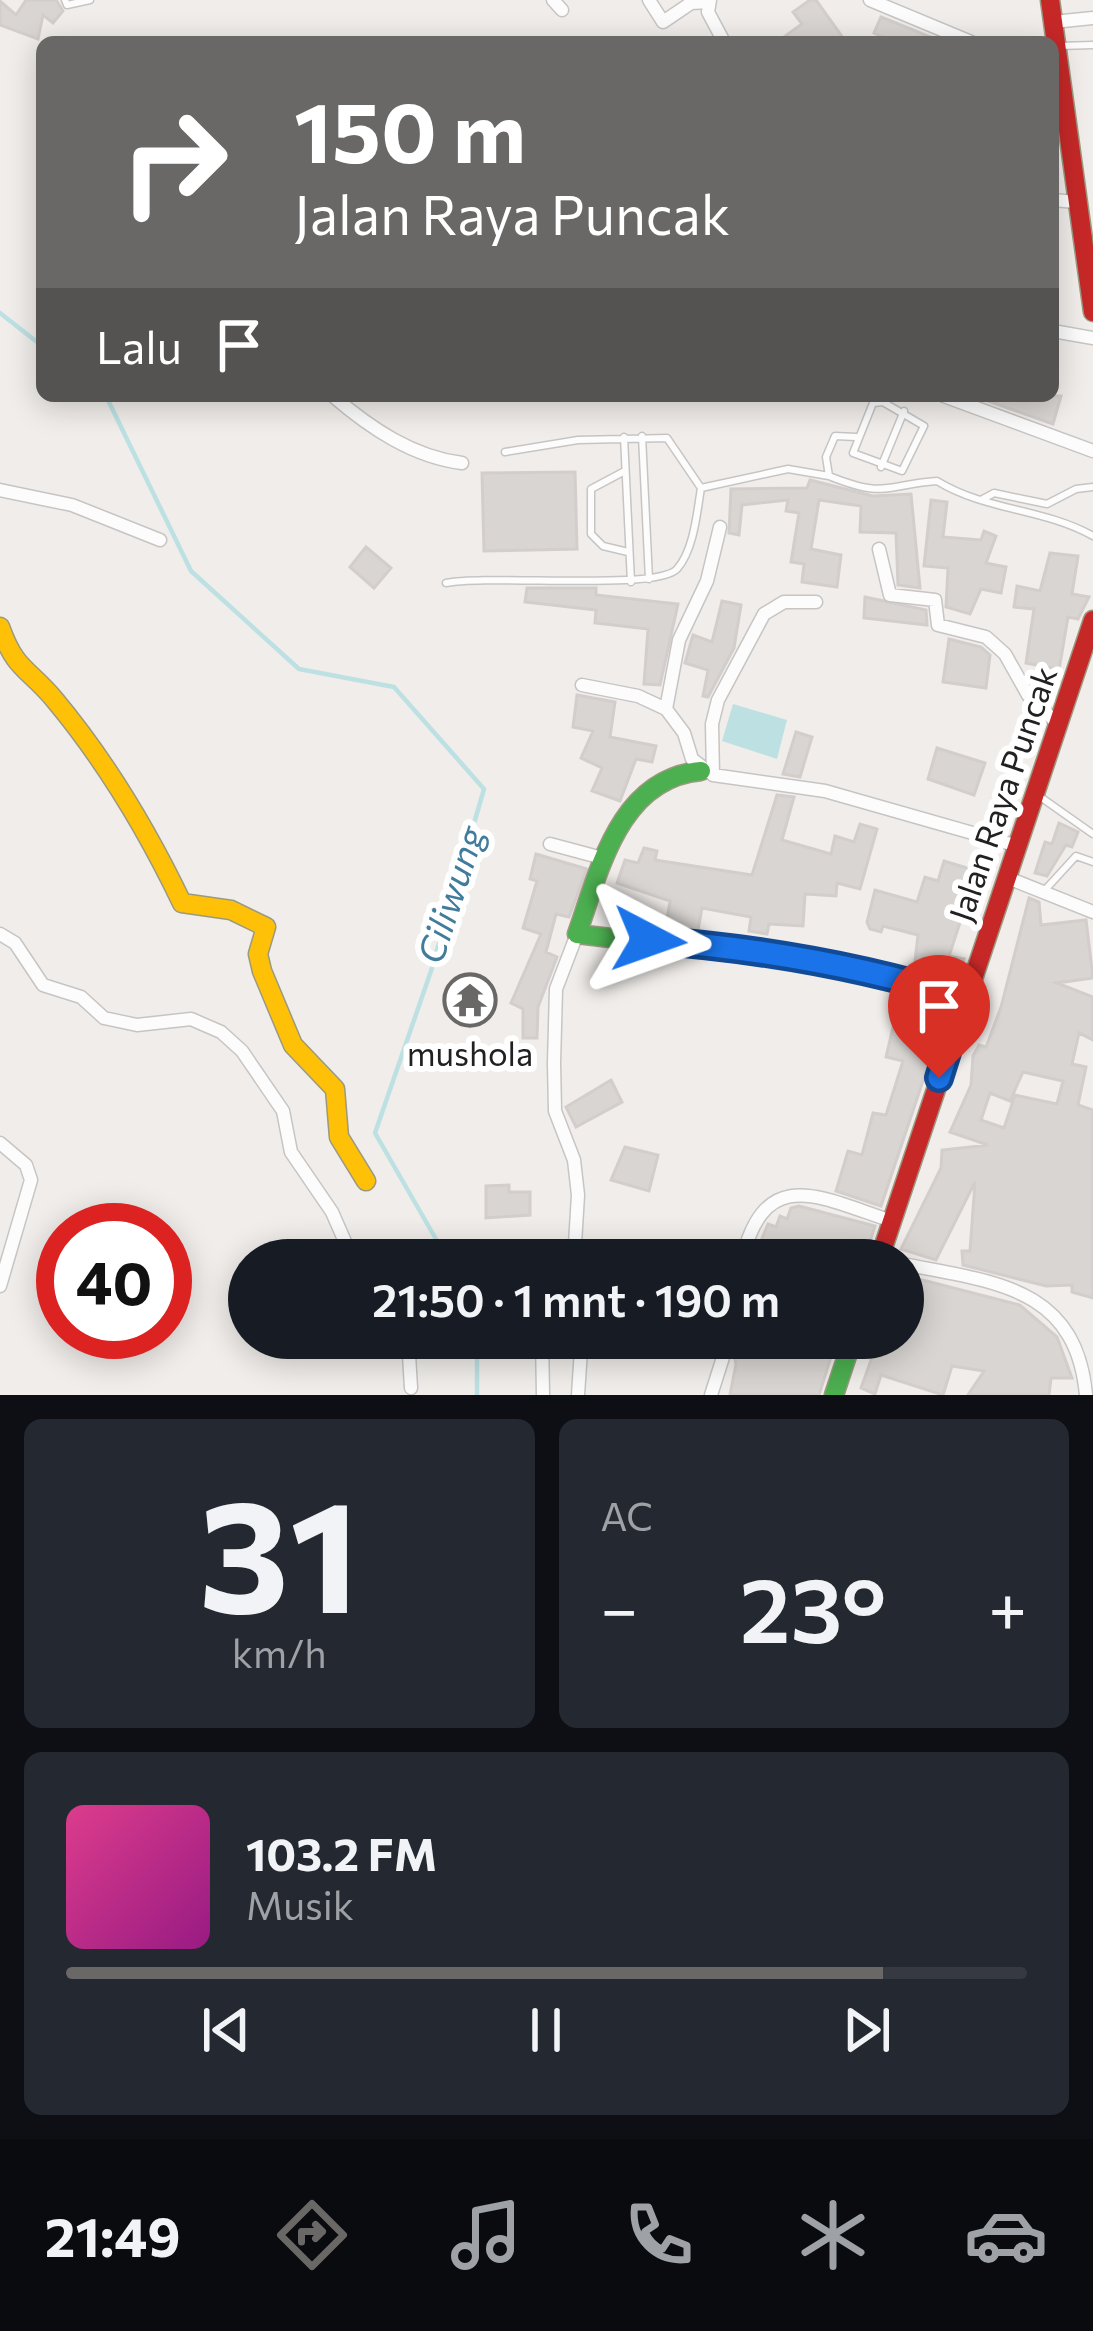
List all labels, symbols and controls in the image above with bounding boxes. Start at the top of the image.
text: 150 m [294,78,526,180]
icon: right [96,84,252,240]
text: Jalan Raya Puncak [294,180,730,246]
icon: arrive [206,312,272,378]
text: Lalu [96,318,182,373]
street label: Jalan Raya Puncak [939,661,1064,926]
water label: Ciliwung [406,819,492,968]
position arrow [586,877,712,1003]
pin [888,955,990,1078]
temple icon: mushola [442,972,498,1028]
icon: arrive [906,973,972,1039]
place label: mushola [407,1032,533,1073]
speed limit sign: 40 [36,1203,192,1359]
text: 21:50 · 1 mnt · 190 m [372,1271,780,1326]
text: 31 [199,1454,360,1645]
text: AC [601,1491,653,1539]
text: 23° [740,1551,887,1662]
text: − [601,1566,638,1647]
text: + [988,1566,1027,1647]
text: km/h [232,1628,327,1676]
text: 103.2 FM [246,1825,437,1880]
text: Musik [246,1880,354,1928]
icon: previous [193,1997,259,2063]
icon: pause [513,1997,579,2063]
icon: next [834,1997,900,2063]
icon: directions [270,2193,354,2277]
icon: music [444,2193,528,2277]
icon: phone [617,2193,701,2277]
icon: climate [791,2193,875,2277]
icon: car [964,2193,1048,2277]
text: 21:49 [45,2202,181,2268]

